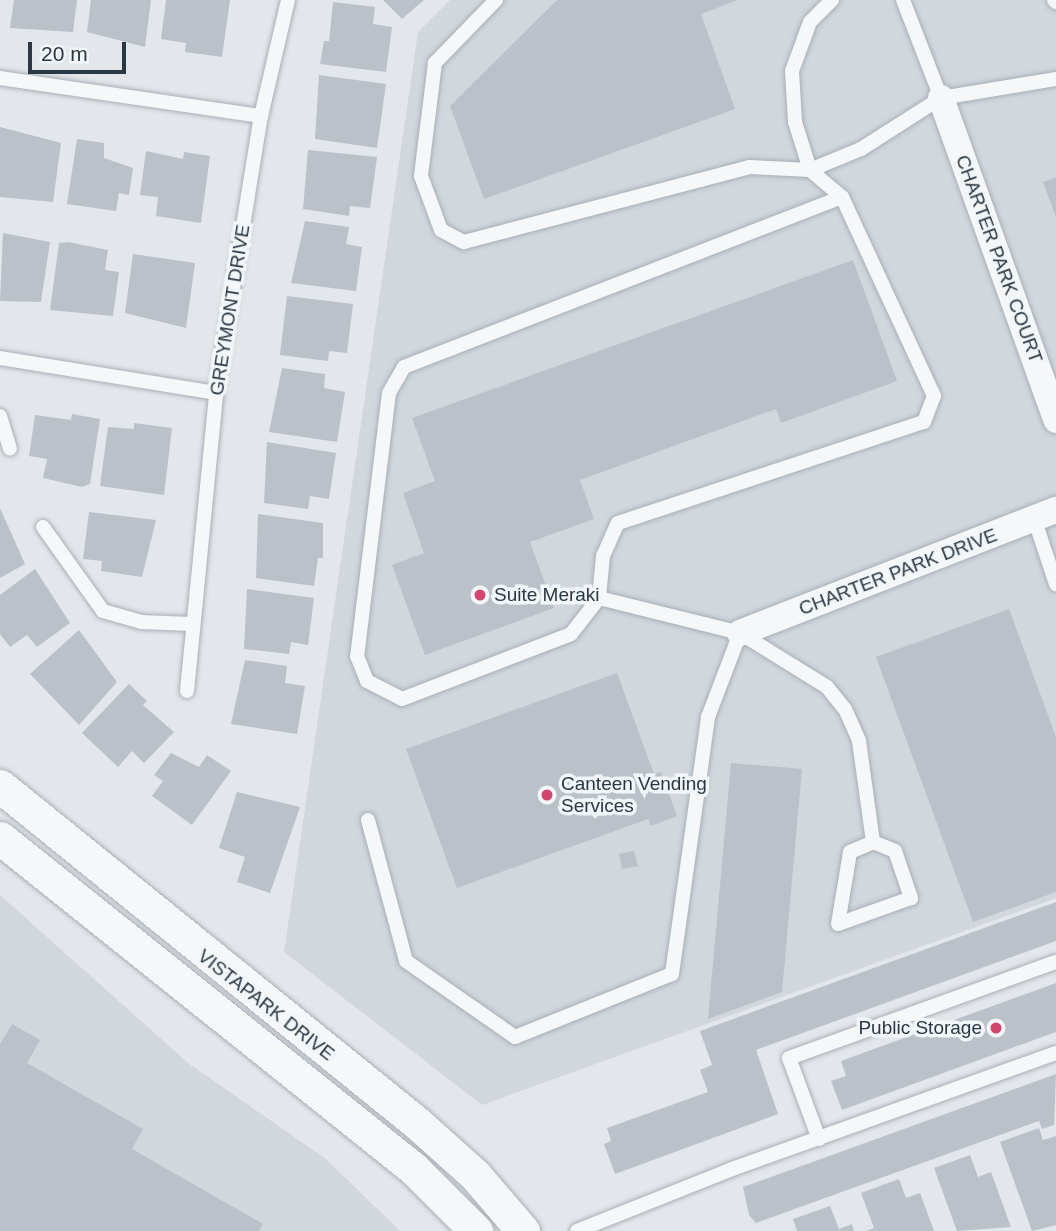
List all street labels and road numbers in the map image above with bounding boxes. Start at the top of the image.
street label: CHARTER PARK COURT [951,152,1047,366]
street label: GREYMONT DRIVE [205,223,255,397]
street label: CHARTER PARK DRIVE [796,524,1000,620]
street label: VISTAPARK DRIVE [193,945,339,1065]

